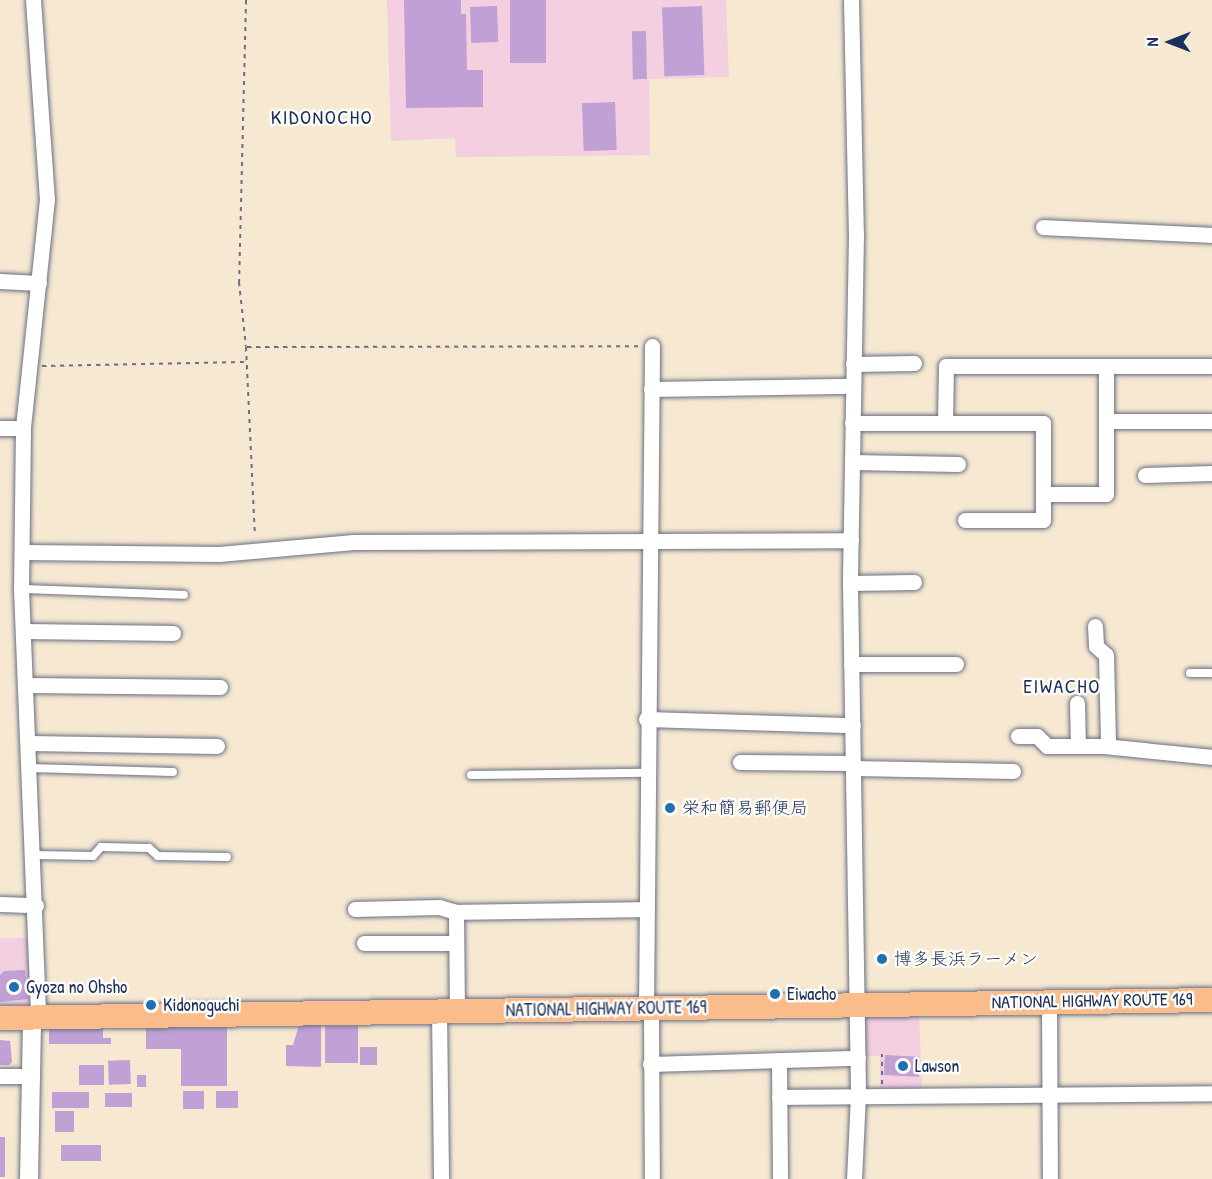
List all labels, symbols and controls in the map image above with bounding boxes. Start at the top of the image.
north arrow [1140,12,1200,72]
text: N [1141,38,1163,46]
district label: KIDONOCHO [271,104,373,128]
district label: EIWACHO [1023,673,1101,697]
place label: 栄和簡易郵便局 [682,797,808,819]
marker: 栄和簡易郵便局 [663,801,677,815]
place label: 博多長浜ラーメン [894,948,1038,970]
marker: 博多長浜ラーメン [875,952,889,966]
place label: Gyoza no Ohsho [26,976,127,998]
marker: Gyoza no Ohsho [7,980,21,994]
place label: Eiwacho [787,983,836,1005]
marker: Eiwacho [768,987,782,1001]
street label: NATIONAL HIGHWAY ROUTE 169 [991,988,1193,1014]
place label: Kidonoguchi [163,994,240,1016]
street label: NATIONAL HIGHWAY ROUTE 169 [505,996,707,1022]
marker: Kidonoguchi [144,998,158,1012]
place label: Lawson [915,1055,959,1077]
marker: Lawson [896,1059,910,1073]

